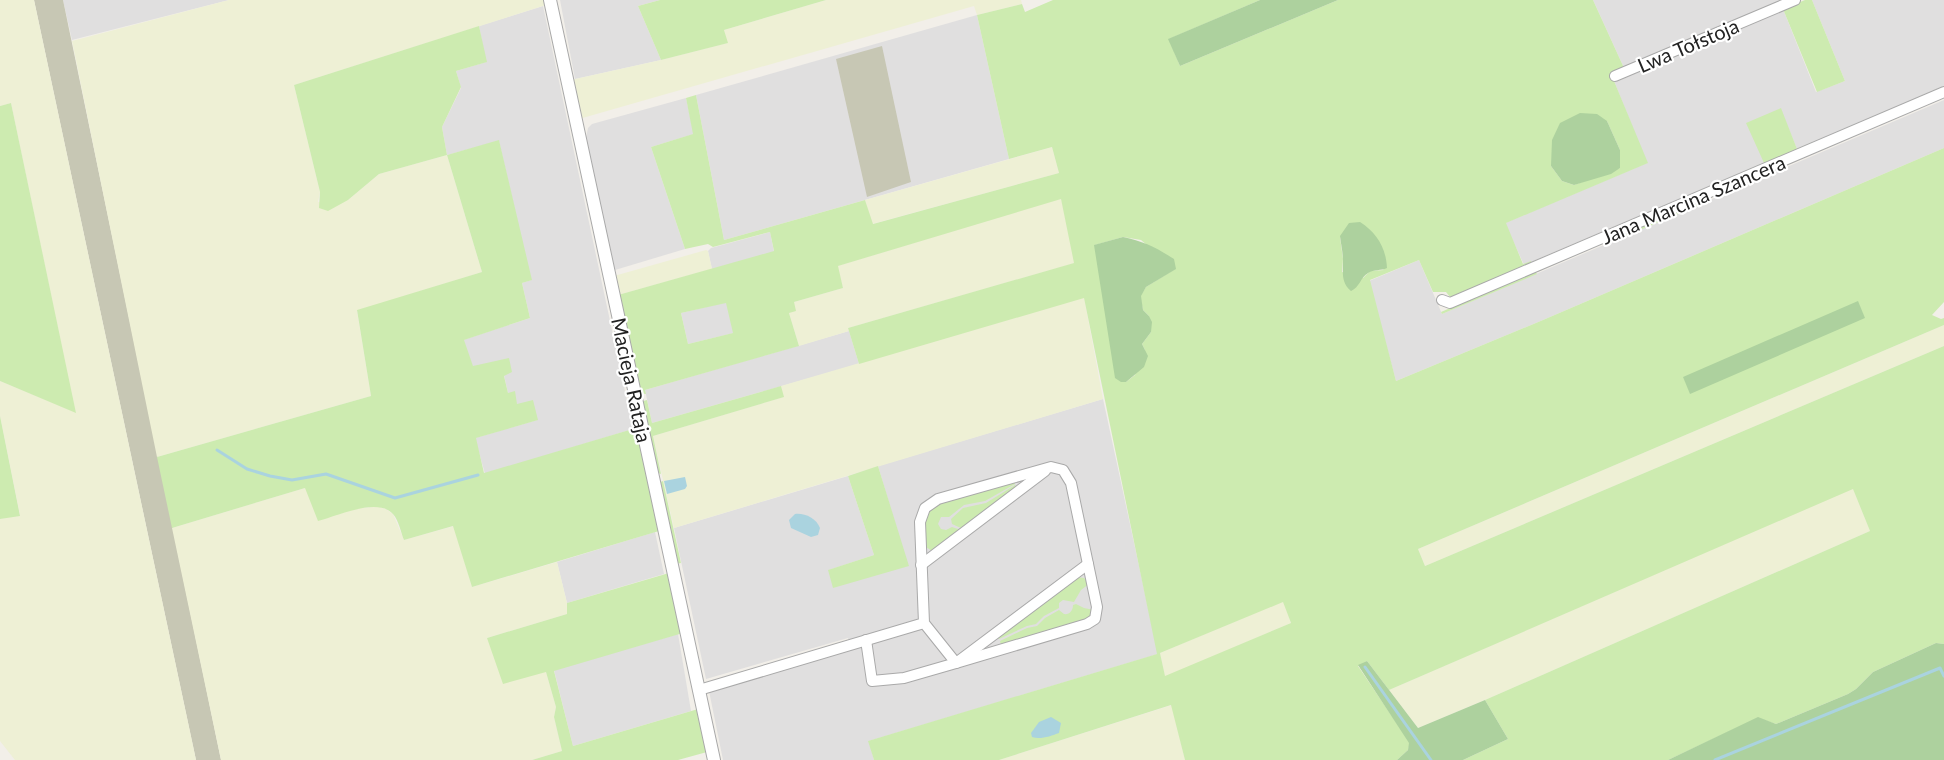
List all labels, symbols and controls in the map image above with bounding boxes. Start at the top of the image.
street label: Lwa Tołstoja [1634,13,1742,77]
street label: Jana Marcina Szancera [1597,149,1789,249]
street label: Macieja Rataja [607,315,657,445]

